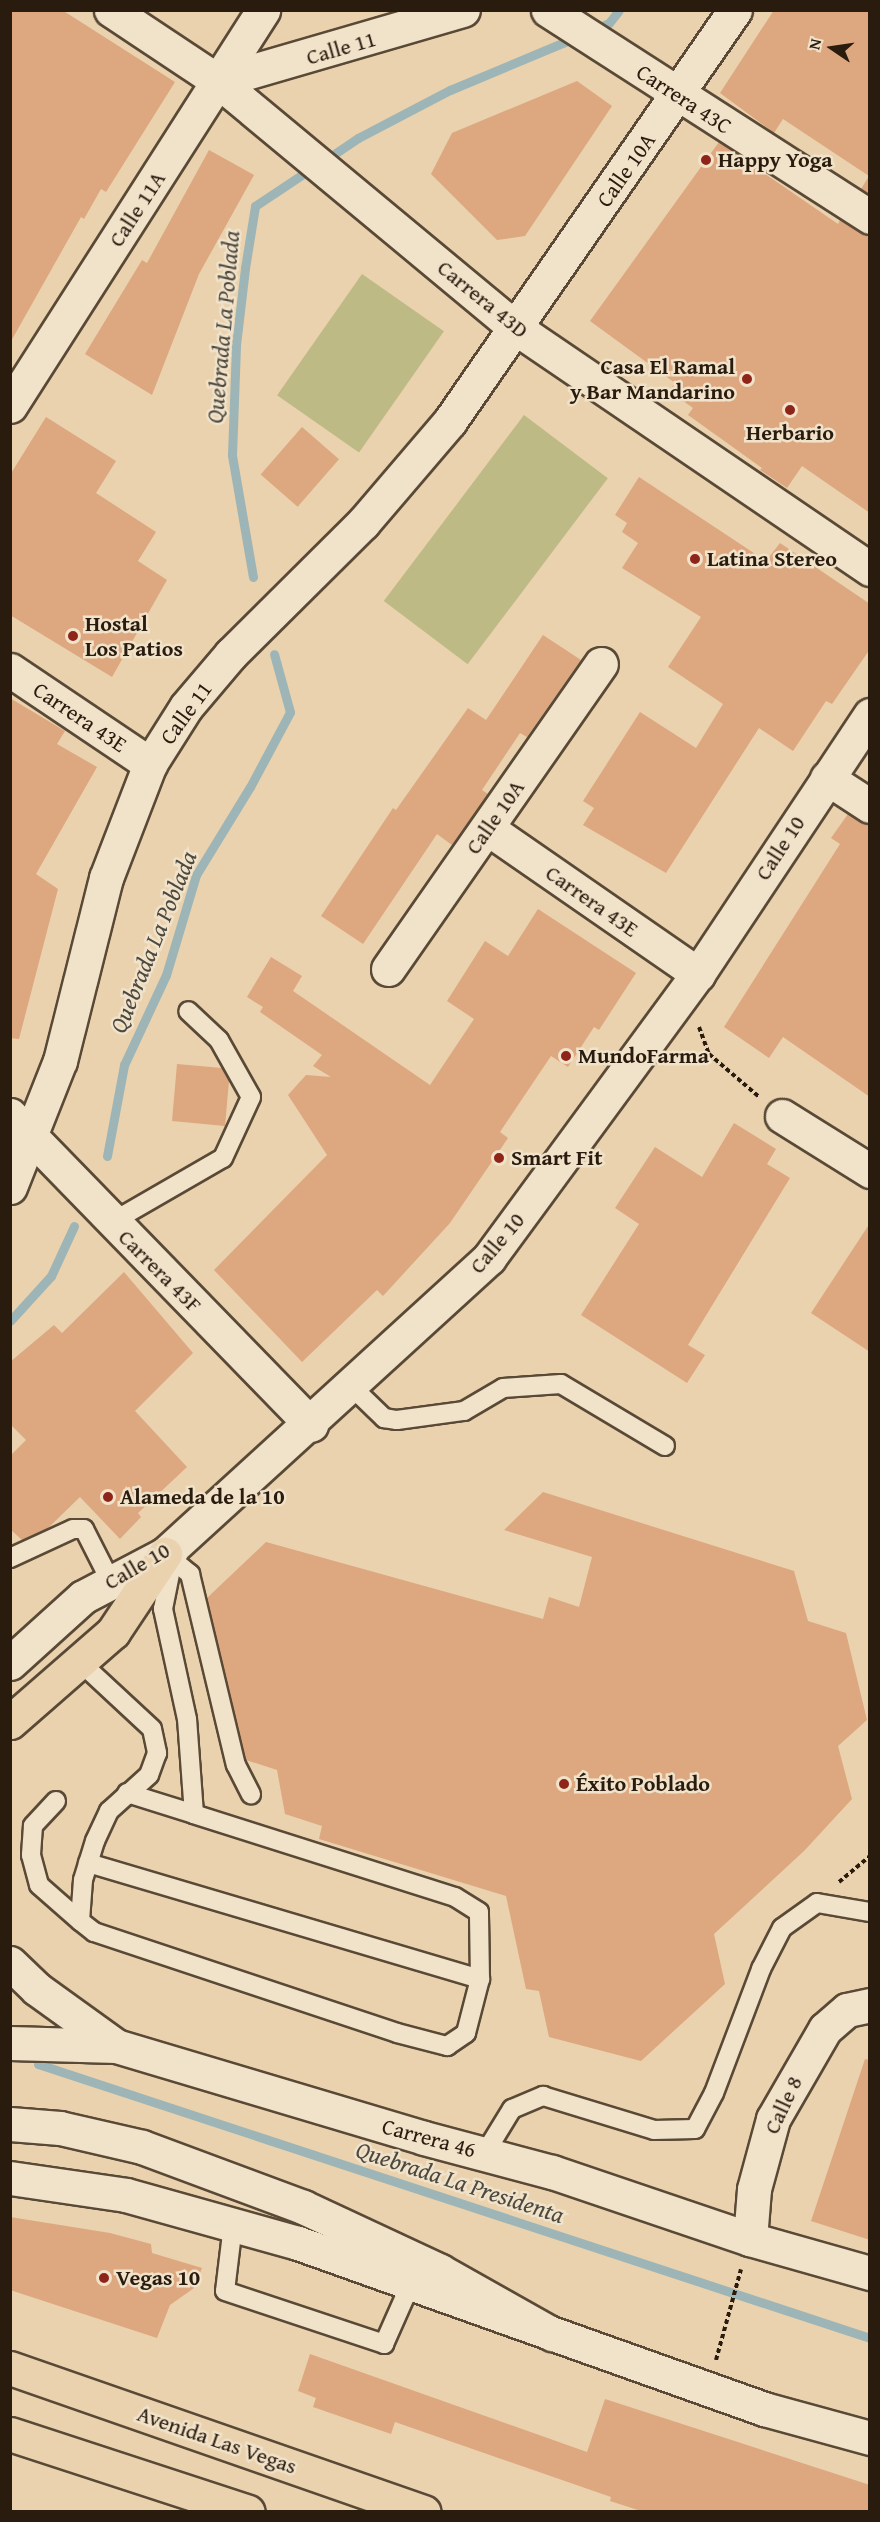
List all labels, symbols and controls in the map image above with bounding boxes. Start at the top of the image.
north arrow [802,18,862,78]
street label: Calle 11 [303,26,379,70]
text: N [802,36,827,52]
street label: Carrera 43C [632,59,736,139]
street label: Calle 10A [591,128,661,212]
place label: Happy Yoga [718,147,833,173]
marker: Happy Yoga [699,153,713,167]
street label: Calle 11A [103,166,171,252]
water label: Quebrada La Poblada [200,229,246,425]
street label: Carrera 43D [432,254,534,344]
place label: Casa El Ramal y Bar Mandarino [570,353,735,404]
marker: Casa El Ramal y Bar Mandarino [740,372,754,386]
marker: Herbario [783,403,797,417]
place label: Herbario [746,420,834,446]
place label: Latina Stereo [707,546,837,572]
marker: Latina Stereo [688,552,702,566]
place label: Hostal Los Patios [85,610,183,662]
marker: Hostal Los Patios [66,629,80,643]
street label: Carrera 43E [28,676,132,758]
street label: Calle 11 [154,676,218,750]
street label: Calle 10A [460,775,530,859]
street label: Calle 10 [750,811,810,885]
water label: Quebrada La Poblada [103,847,203,1037]
street label: Carrera 43E [541,860,643,942]
place label: MundoFarma [578,1043,709,1069]
marker: MundoFarma [559,1049,573,1063]
place label: Smart Fit [511,1145,602,1171]
marker: Smart Fit [492,1151,506,1165]
street label: Calle 10 [464,1207,530,1279]
street label: Carrera 43F [113,1224,207,1318]
place label: Alameda de la 10 [120,1484,285,1510]
marker: Alameda de la 10 [101,1490,115,1504]
street label: Calle 10 [100,1537,174,1595]
place label: Éxito Poblado [576,1771,710,1797]
marker: Éxito Poblado [557,1777,571,1791]
street label: Calle 8 [758,2072,808,2138]
street label: Carrera 46 [379,2113,479,2163]
water label: Quebrada La Presidenta [352,2135,568,2229]
place label: Vegas 10 [116,2265,200,2291]
marker: Vegas 10 [97,2271,111,2285]
street label: Avenida Las Vegas [134,2400,300,2480]

